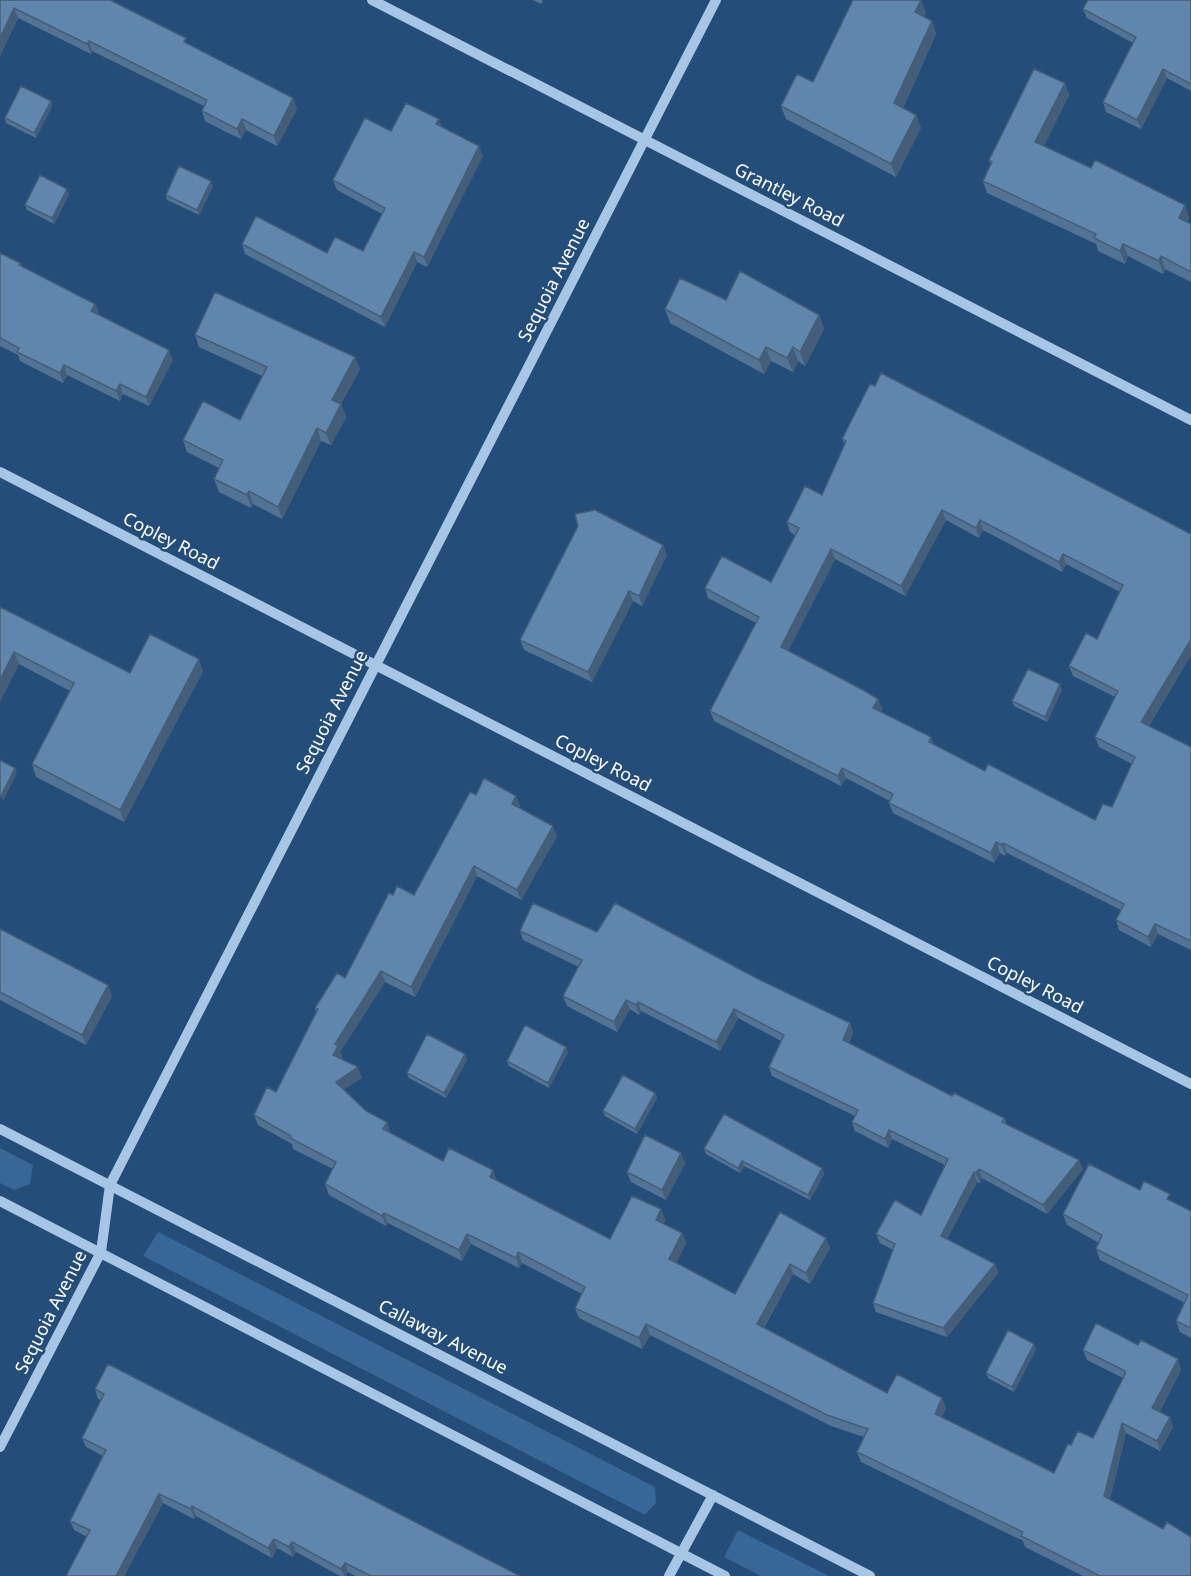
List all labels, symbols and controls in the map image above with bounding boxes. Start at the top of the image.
street label: Grantley Road [731,156,848,232]
street label: Sequoia Avenue [512,214,595,345]
street label: Copley Road [119,506,224,575]
street label: Sequoia Avenue [290,646,373,777]
street label: Copley Road [551,728,656,797]
street label: Copley Road [983,950,1088,1019]
street label: Sequoia Avenue [9,1246,92,1377]
street label: Callaway Avenue [375,1293,512,1379]

